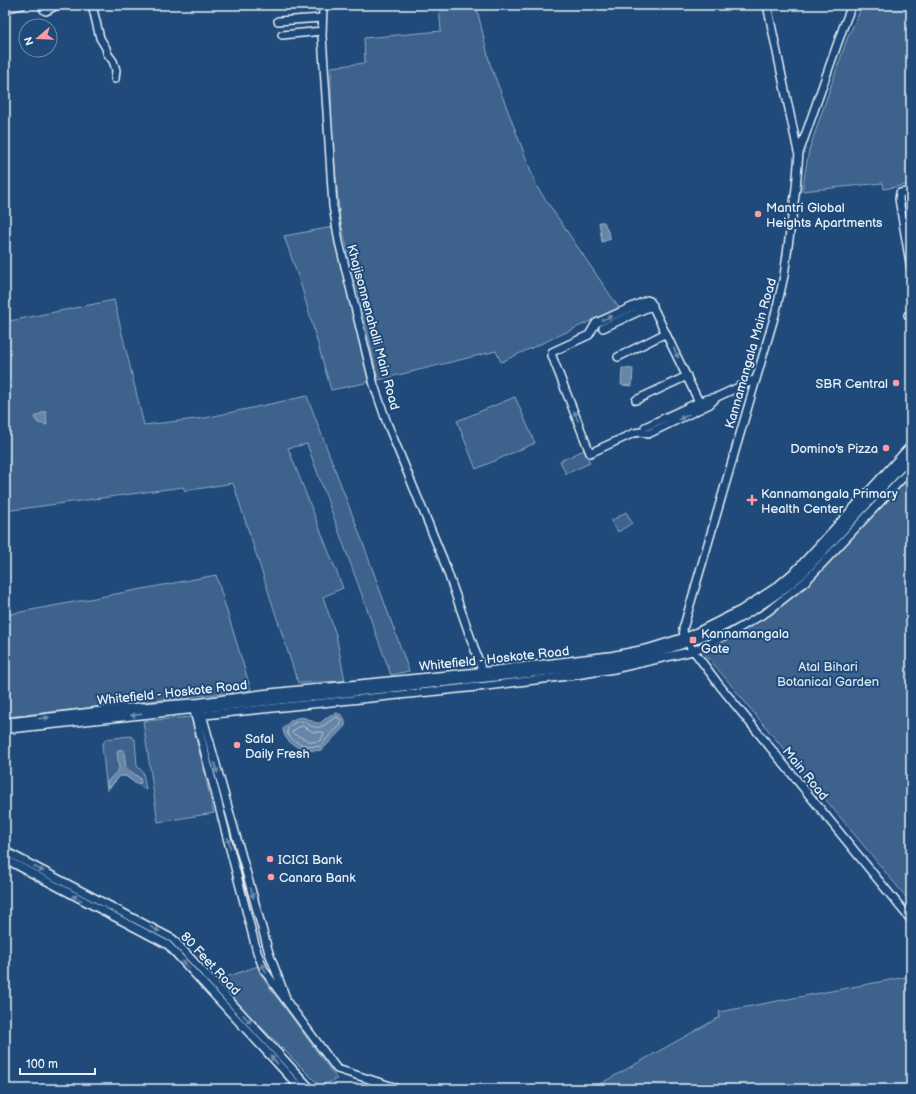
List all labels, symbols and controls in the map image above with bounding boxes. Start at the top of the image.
north arrow [18,18,58,58]
text: N [22,35,37,47]
place label: Mantri Global Heights Apartments [766,200,883,231]
marker: Mantri Global Heights Apartments [753,209,763,219]
street label: Khajisonnenahalli Main Road [343,243,403,412]
street label: Kannamangala Main Road [722,276,780,430]
one-way arrow [602,315,613,321]
one-way arrow [673,347,679,359]
place label: SBR Central [816,376,888,392]
marker: SBR Central [891,378,901,388]
one-way arrow [572,410,578,422]
one-way arrow [678,414,690,420]
place label: Domino's Pizza [790,441,878,457]
marker: Domino's Pizza [881,443,891,453]
place label: Kannamangala Primary Health Center [761,486,898,517]
marker: Kannamangala Primary Health Center [746,494,758,506]
place label: Kannamangala Gate [701,626,789,657]
marker: Kannamangala Gate [688,635,698,645]
street label: Whitefield - Hoskote Road [418,643,570,675]
park label: Atal Bihari Botanical Garden [777,659,879,690]
street label: Whitefield - Hoskote Road [96,677,248,709]
one-way arrow [130,712,142,719]
one-way arrow [38,715,50,721]
place label: Safal Daily Fresh [245,731,310,762]
marker: Safal Daily Fresh [232,740,242,750]
street label: Main Road [779,744,832,803]
one-way arrow [214,761,220,774]
one-way arrow [225,837,231,849]
place label: ICICI Bank [278,852,343,868]
marker: ICICI Bank [265,854,275,864]
one-way arrow [34,866,45,873]
place label: Canara Bank [279,870,356,886]
marker: Canara Bank [266,872,276,882]
one-way arrow [249,887,255,899]
one-way arrow [71,894,82,901]
one-way arrow [149,926,160,933]
street label: 80 Feet Road [177,929,244,999]
one-way arrow [182,960,191,970]
one-way arrow [261,962,267,974]
one-way arrow [242,1015,251,1024]
scale bar [20,1050,95,1076]
one-way arrow [270,1055,279,1065]
text: 100 m [26,1057,58,1072]

